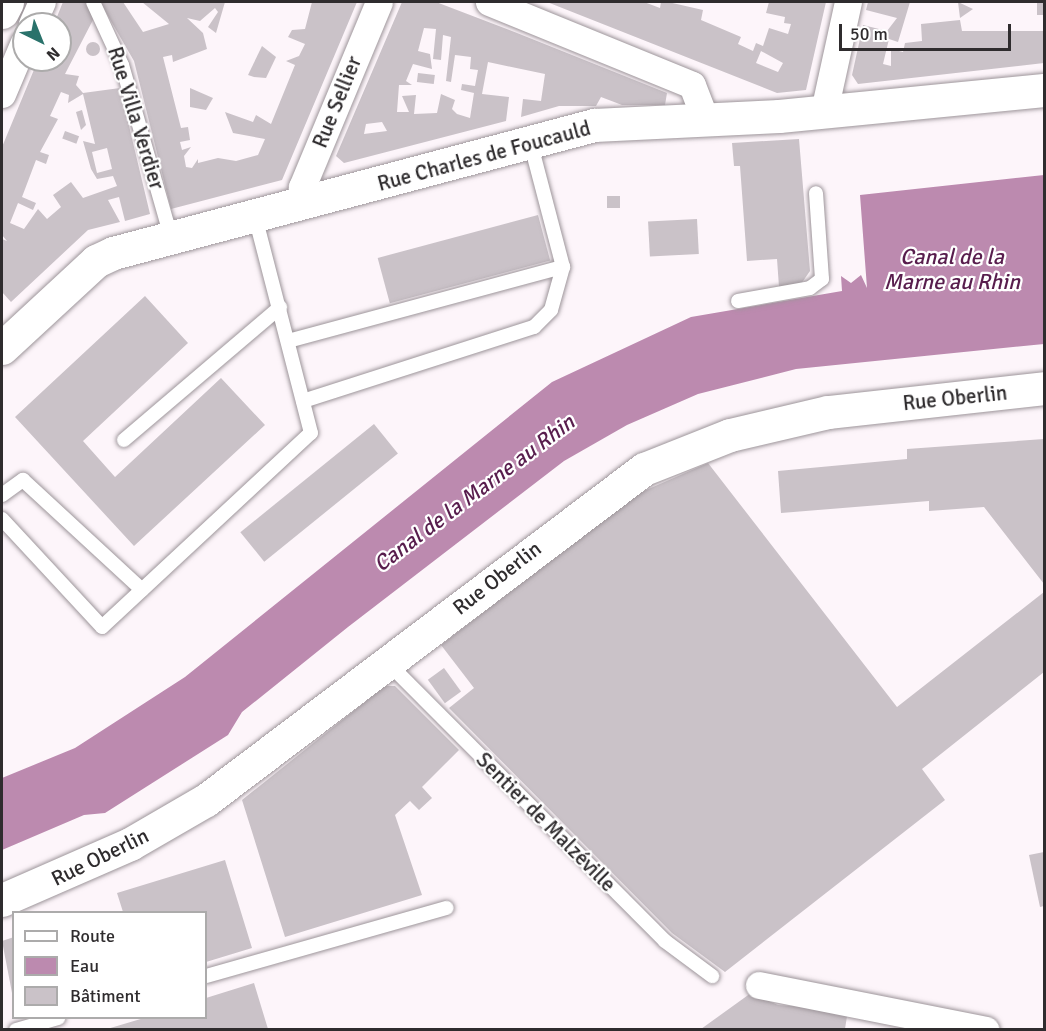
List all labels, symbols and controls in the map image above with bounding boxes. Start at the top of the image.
north arrow [12,12,72,72]
scale bar [842,12,1014,50]
text: 50 m [850,23,888,45]
text: N [42,43,64,65]
street label: Rue Villa Verdier [102,44,170,192]
street label: Rue Sellier [307,52,367,152]
street label: Rue Charles de Foucauld [375,115,593,197]
water label: Canal de la Marne au Rhin [884,243,1020,294]
street label: Rue Oberlin [901,380,1009,416]
water label: Canal de la Marne au Rhin [368,409,580,577]
street label: Rue Oberlin [448,536,546,620]
street label: Sentier de Malzéville [471,747,621,897]
street label: Rue Oberlin [47,823,153,891]
legend [12,911,207,1019]
text: Route [70,925,115,947]
text: Eau [70,955,99,977]
text: Bâtiment [70,985,141,1007]

